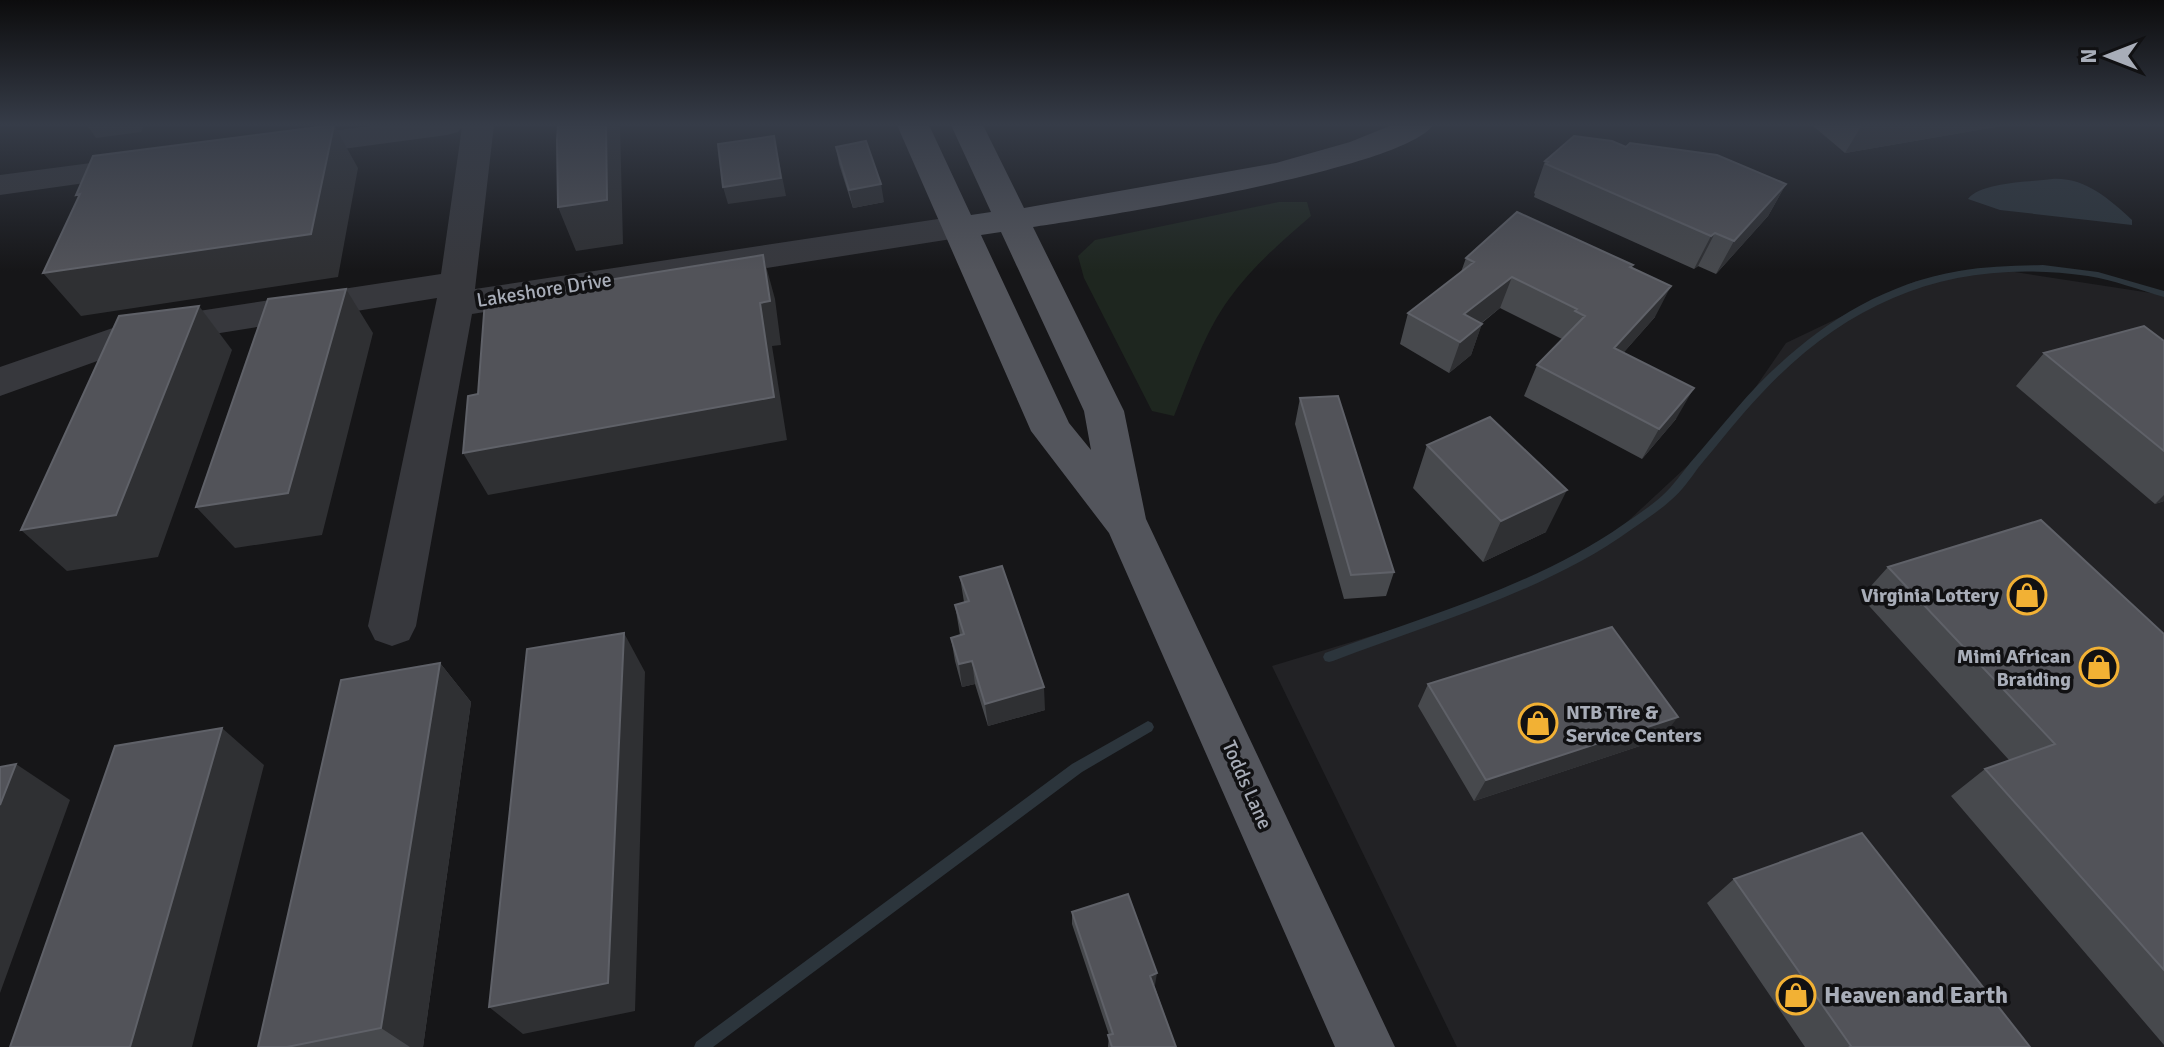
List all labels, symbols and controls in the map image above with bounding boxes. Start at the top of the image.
north arrow [2068,16,2148,96]
text: N [2075,48,2102,64]
street label: Lakeshore Drive [475,267,613,313]
shop icon: Virginia Lottery [2006,574,2048,616]
place label: Virginia Lottery [1861,583,1999,608]
place label: Mimi African Braiding [1957,644,2071,692]
shop icon: Mimi African Braiding [2078,646,2120,688]
place label: NTB Tire & Service Centers [1566,700,1702,748]
shop icon: NTB Tire & Service Centers [1517,702,1559,744]
street label: Todds Lane [1216,737,1278,833]
shop icon: Heaven and Earth [1775,974,1817,1016]
place label: Heaven and Earth [1824,980,2008,1010]

